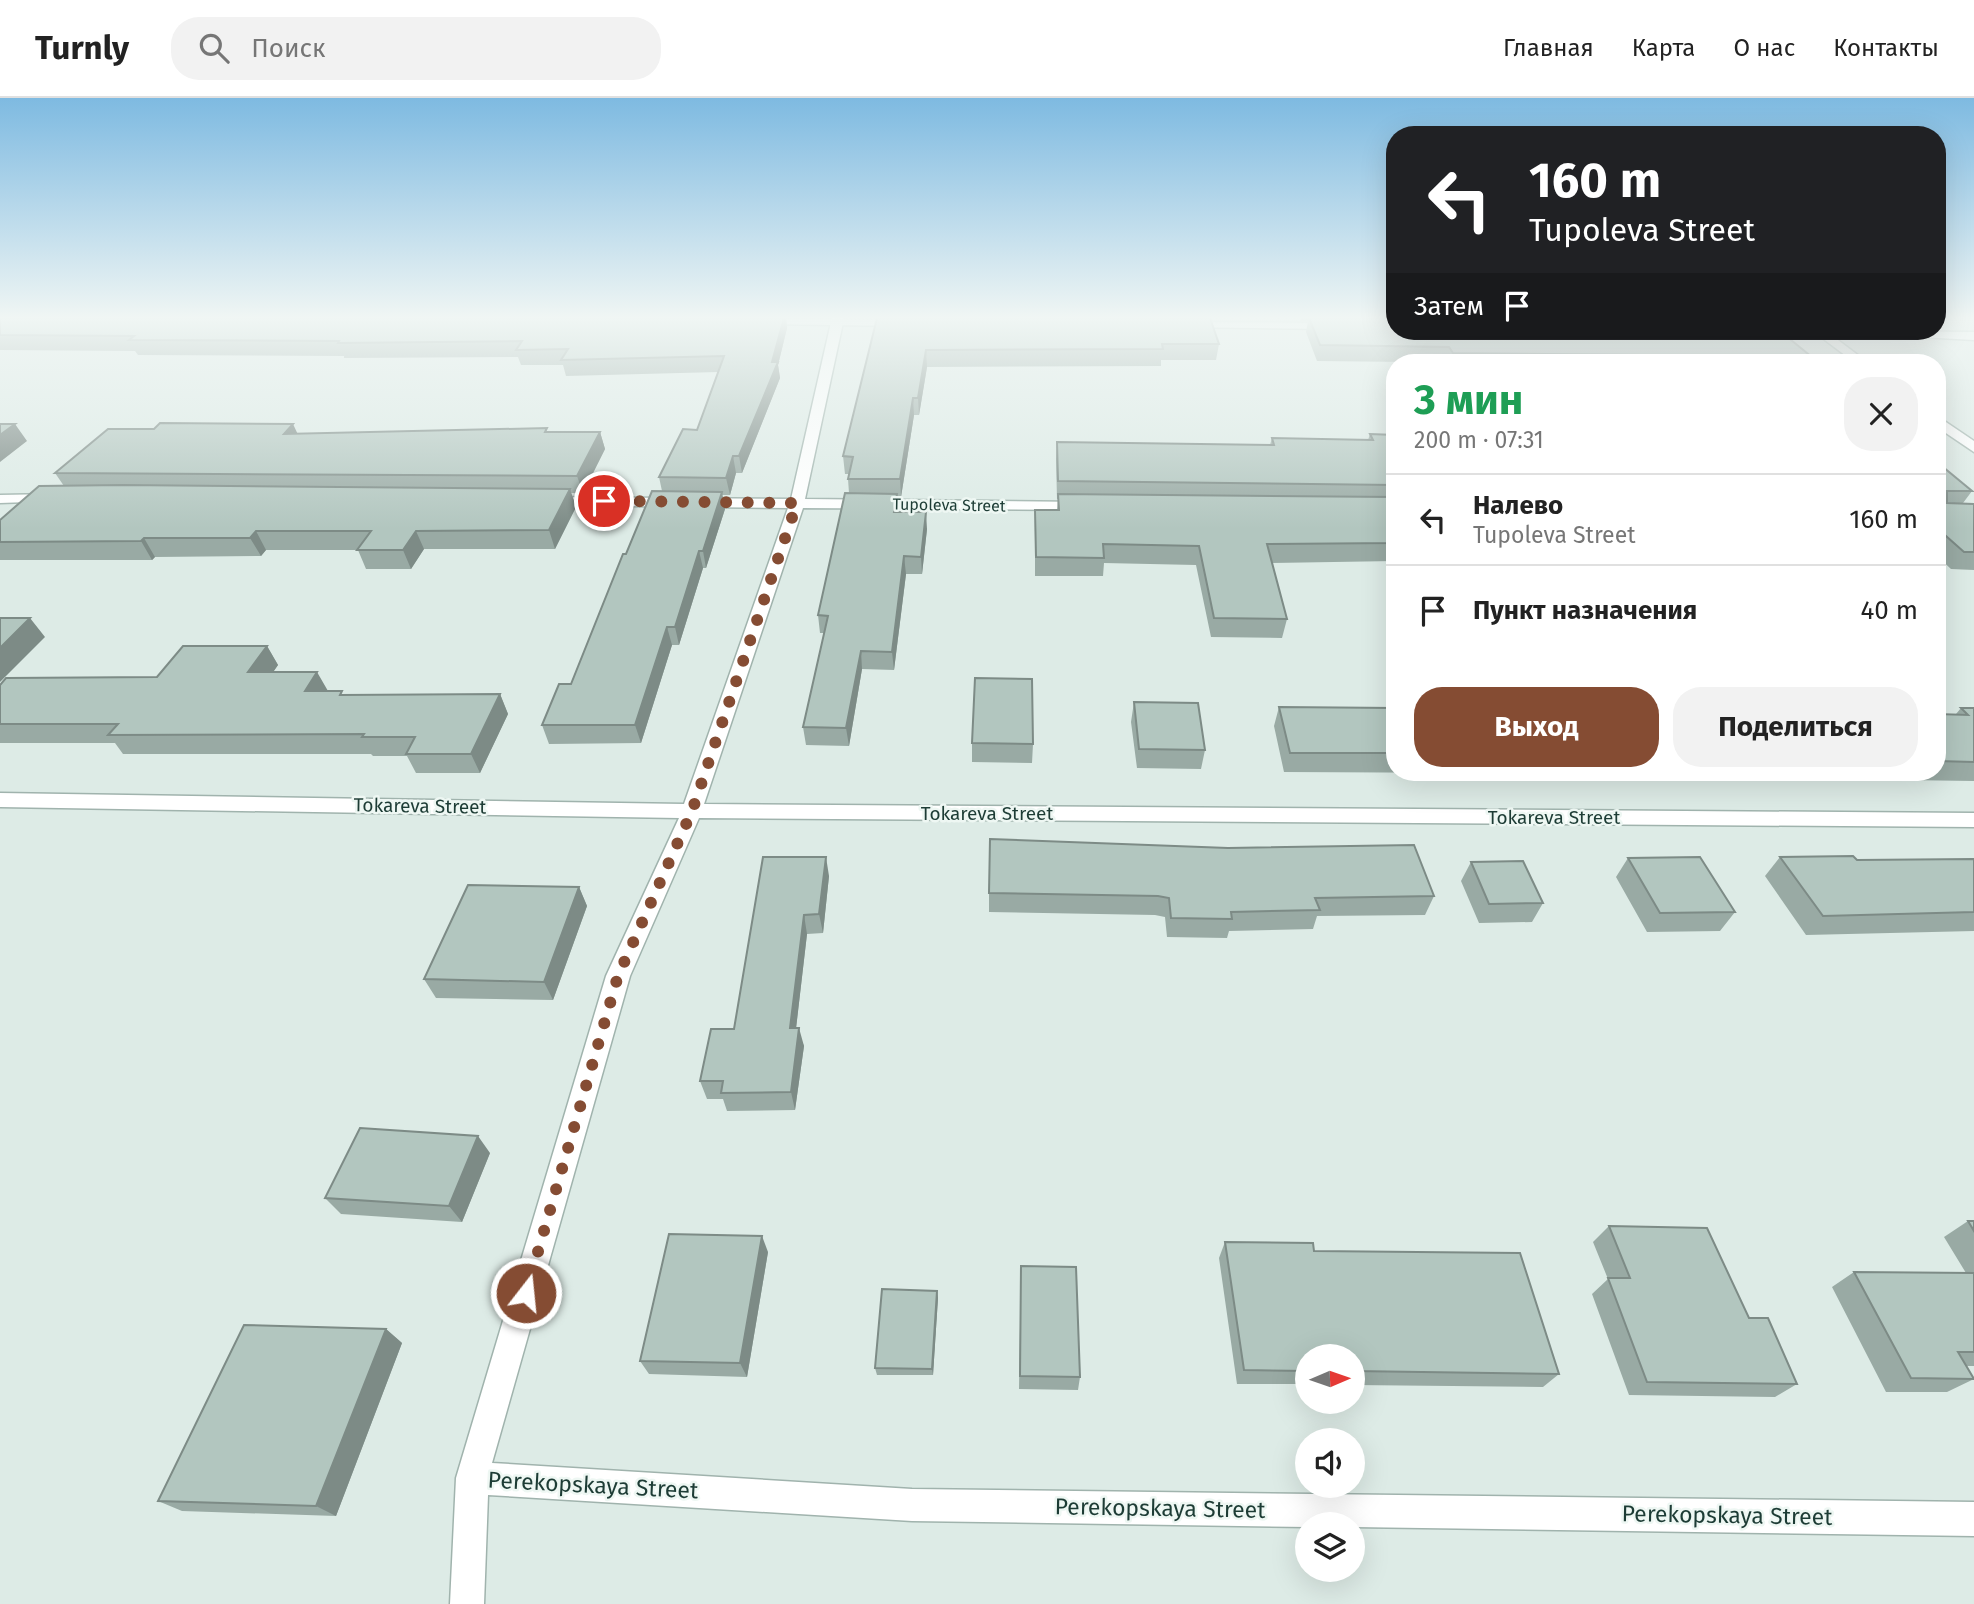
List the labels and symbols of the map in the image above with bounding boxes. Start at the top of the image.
pin [574,471,634,531]
street label: Tupoleva Street [892,495,1006,515]
street label: Tokareva Street [353,793,487,819]
street label: Tokareva Street [921,802,1053,825]
street label: Tokareva Street [1488,806,1620,829]
position arrow [489,1256,563,1330]
north arrow [1295,1344,1365,1414]
street label: Perekopskaya Street [487,1466,700,1505]
street label: Perekopskaya Street [1054,1492,1266,1524]
street label: Perekopskaya Street [1621,1499,1833,1531]

